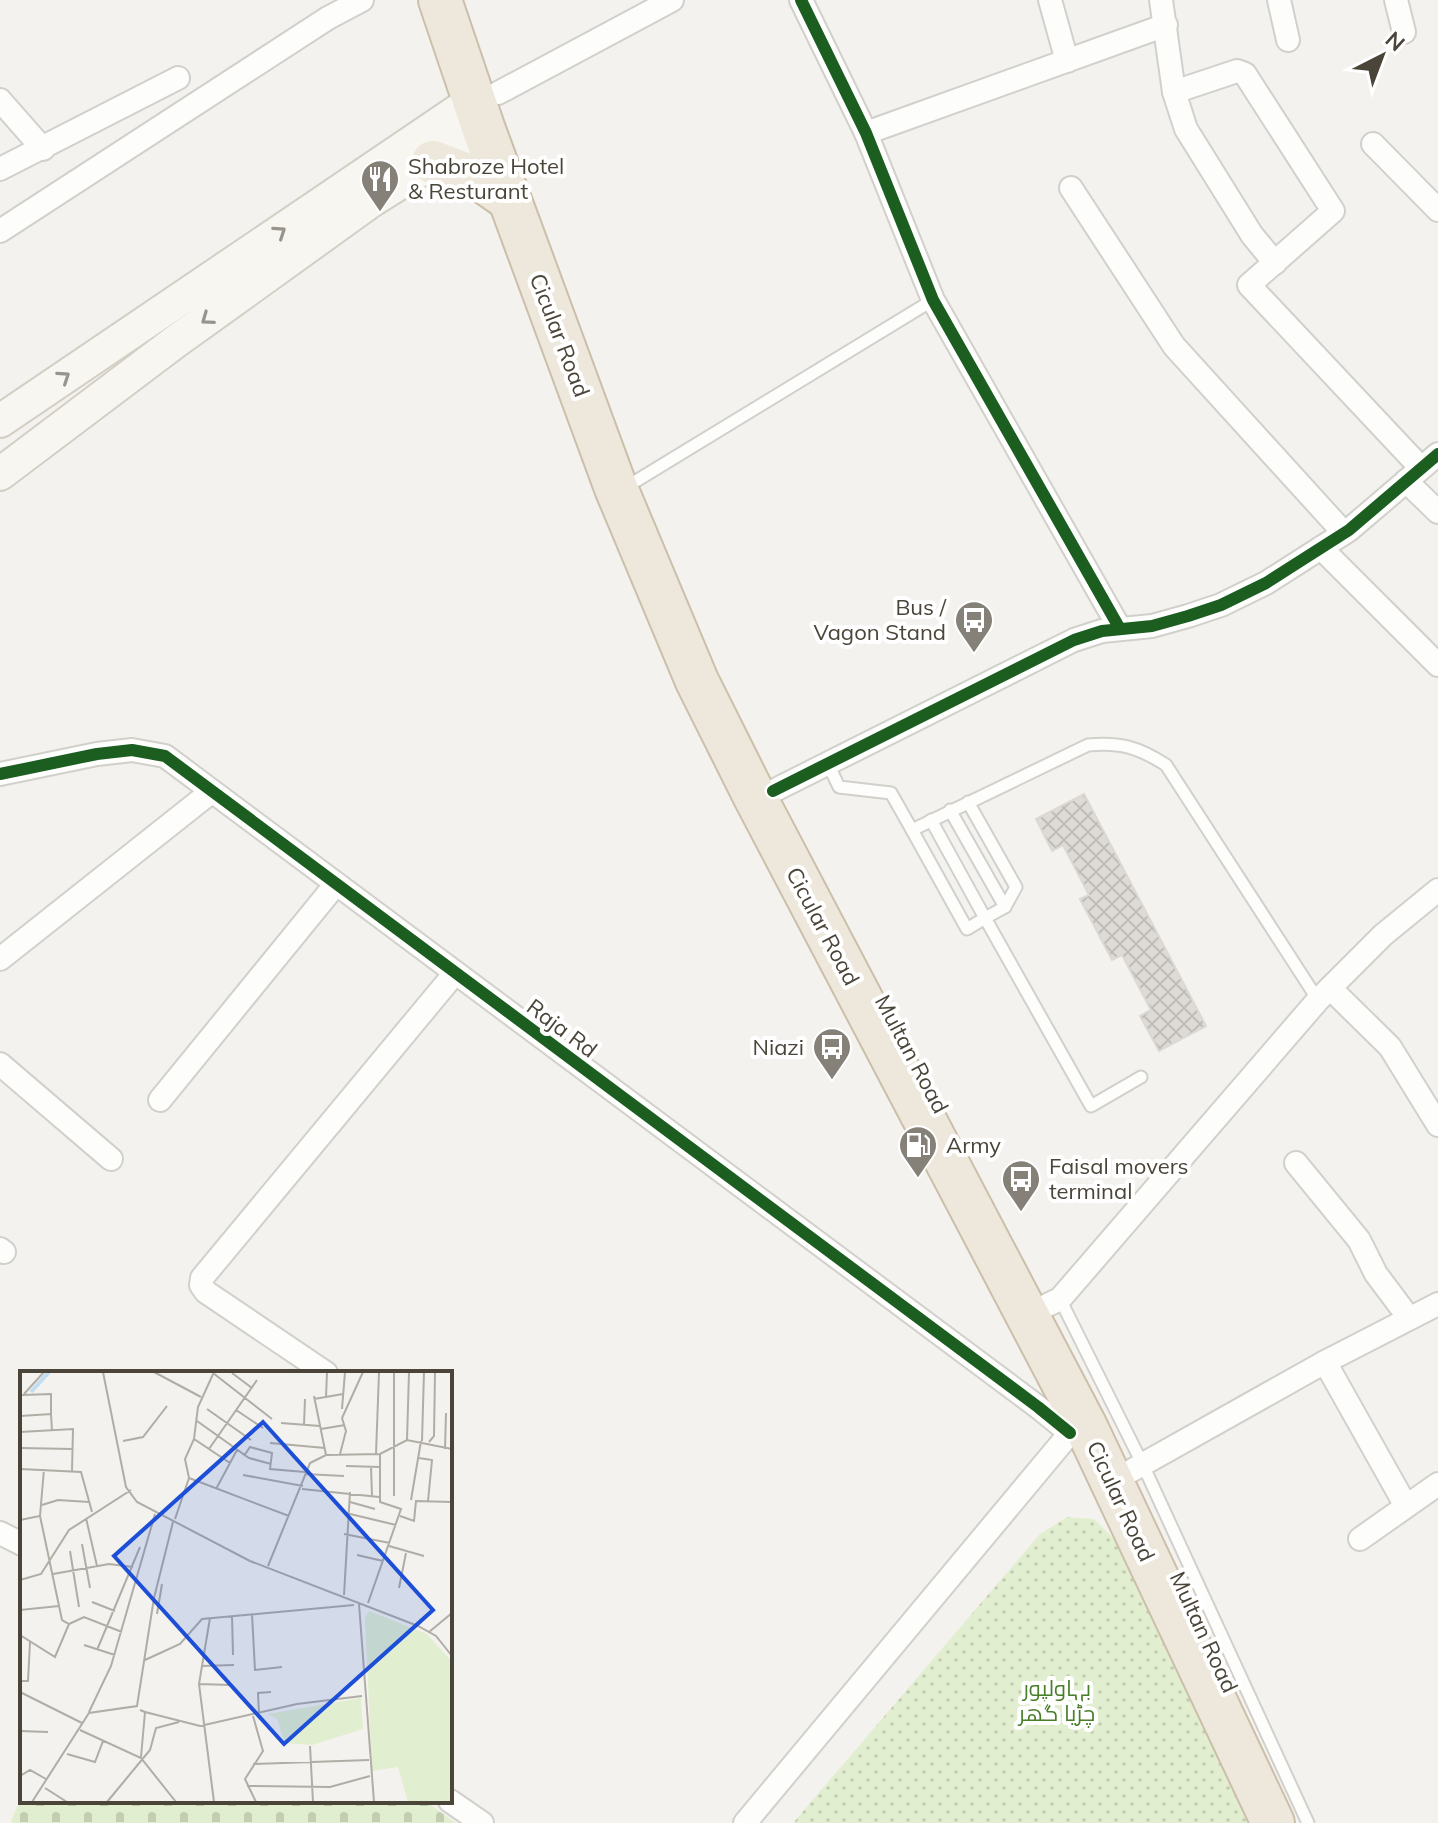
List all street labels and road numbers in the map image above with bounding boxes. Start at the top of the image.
street label: Cicular Road [524,269,596,401]
street label: Cicular Road [780,862,866,990]
street label: Multan Road [869,990,955,1118]
street label: Raja Rd [521,993,603,1063]
street label: Cicular Road [1081,1436,1161,1566]
street label: Multan Road [1164,1567,1244,1697]

